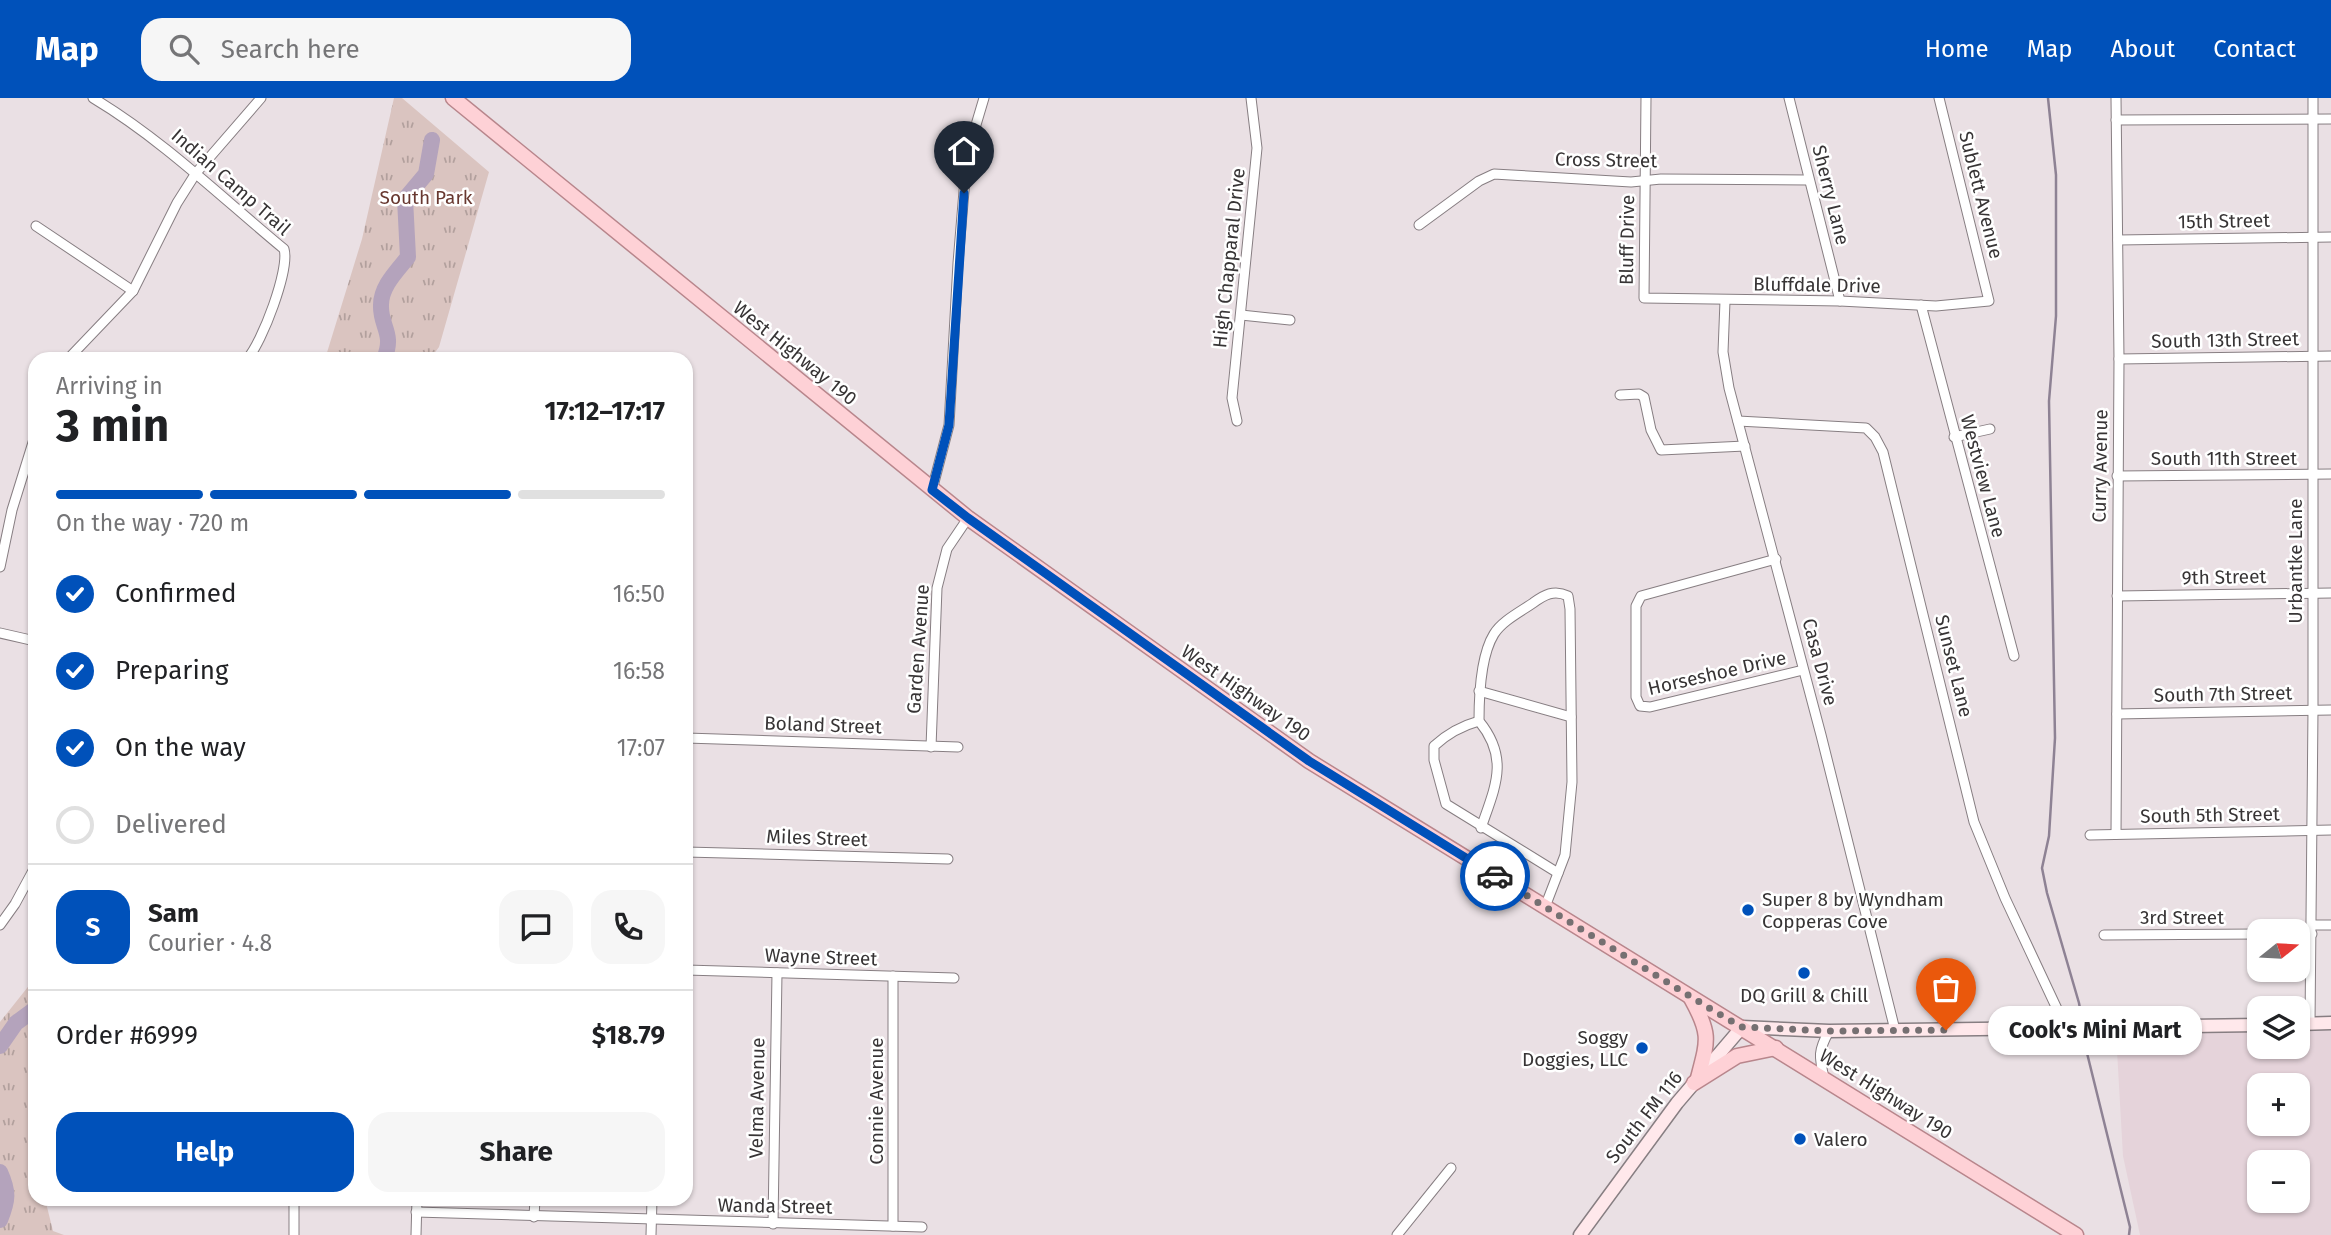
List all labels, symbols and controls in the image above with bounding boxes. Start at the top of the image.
search box [141,18,631,81]
text: Map [35,29,99,69]
icon: search [165,30,203,68]
text: Search here [221,34,360,65]
text: Home [1925,35,1989,63]
text: Map [2027,35,2073,63]
text: About [2111,35,2175,63]
text: Contact [2213,35,2296,63]
pin [934,121,994,193]
street label: Indian Camp Trail [167,124,296,240]
street label: Sublett Avenue [1954,129,2008,261]
icon: home [945,132,983,170]
street label: Sherry Lane [1808,143,1854,247]
street label: Cross Street [1555,148,1658,172]
street label: High Chapparal Drive [1208,167,1250,349]
park label: South Park [380,186,473,209]
street label: Bluff Drive [1615,195,1639,285]
street label: 15th Street [2178,209,2270,233]
street label: Bluffdale Drive [1753,272,1881,298]
street label: West Highway 190 [728,296,862,410]
street label: South 13th Street [2151,327,2299,353]
text: Arriving in [56,372,163,400]
text: 17:12–17:17 [544,396,665,427]
text: 3 min [56,398,169,453]
street label: Curry Avenue [2088,409,2112,523]
street label: Westview Lane [1956,412,2010,540]
street label: South 11th Street [2151,447,2297,470]
street label: Urbantke Lane [2284,498,2307,624]
text: On the way · 720 m [56,509,249,537]
street label: 9th Street [2182,565,2267,589]
icon: check [56,575,94,613]
text: Confirmed [115,578,236,609]
text: 16:50 [613,580,665,608]
street label: Garden Avenue [902,583,934,715]
street label: Sunset Lane [1930,612,1978,720]
street label: Casa Drive [1797,616,1843,708]
street label: West Highway 190 [1177,640,1315,746]
street label: Horseshoe Drive [1646,646,1788,700]
icon: check [56,652,94,690]
text: Preparing [115,655,228,686]
text: 16:58 [613,657,665,685]
street label: South 7th Street [2154,681,2293,707]
street label: Boland Street [764,711,882,739]
icon: check [56,729,94,767]
text: On the way [115,732,246,763]
text: 17:07 [617,734,665,762]
street label: South 5th Street [2140,802,2280,828]
text: Delivered [115,809,227,840]
street label: Miles Street [766,825,868,851]
courier [1460,841,1530,911]
icon: car [1476,857,1514,895]
place label: Super 8 by Wyndham Copperas Cove [1762,888,1944,933]
button: chat [499,890,573,964]
button: phone [591,890,665,964]
text: Sam [148,898,199,929]
marker: Super 8 by Wyndham Copperas Cove [1740,902,1756,918]
street label: 3rd Street [2140,906,2224,929]
text: S [86,912,100,943]
north arrow [2247,919,2310,982]
map controls [2247,919,2310,1213]
text: Courier · 4.8 [148,929,272,957]
street label: Wayne Street [764,944,878,970]
pin [1916,958,1976,1030]
marker: DQ Grill & Chill [1796,965,1812,981]
icon: bag [1927,969,1965,1007]
place label: DQ Grill & Chill [1740,984,1869,1007]
button: layers [2247,996,2310,1059]
callout: Cook's Mini Mart [1988,1006,2202,1054]
text: Cook's Mini Mart [2009,1016,2181,1044]
text: Order #6999 [56,1020,198,1051]
text: $18.79 [592,1020,665,1051]
place label: Soggy Doggies, LLC [1522,1026,1629,1071]
street label: Velma Avenue [744,1037,770,1159]
street label: Connie Avenue [865,1037,888,1165]
marker: Soggy Doggies, LLC [1634,1040,1650,1056]
street label: West Highway 190 [1815,1044,1957,1144]
street label: South FM 116 [1601,1066,1687,1168]
button: + [2247,1073,2310,1136]
button: Help [56,1112,354,1192]
button: Share [368,1112,665,1192]
place label: Valero [1814,1128,1868,1151]
marker: Valero [1792,1131,1808,1147]
button: − [2247,1150,2310,1213]
street label: Wanda Street [717,1193,833,1219]

